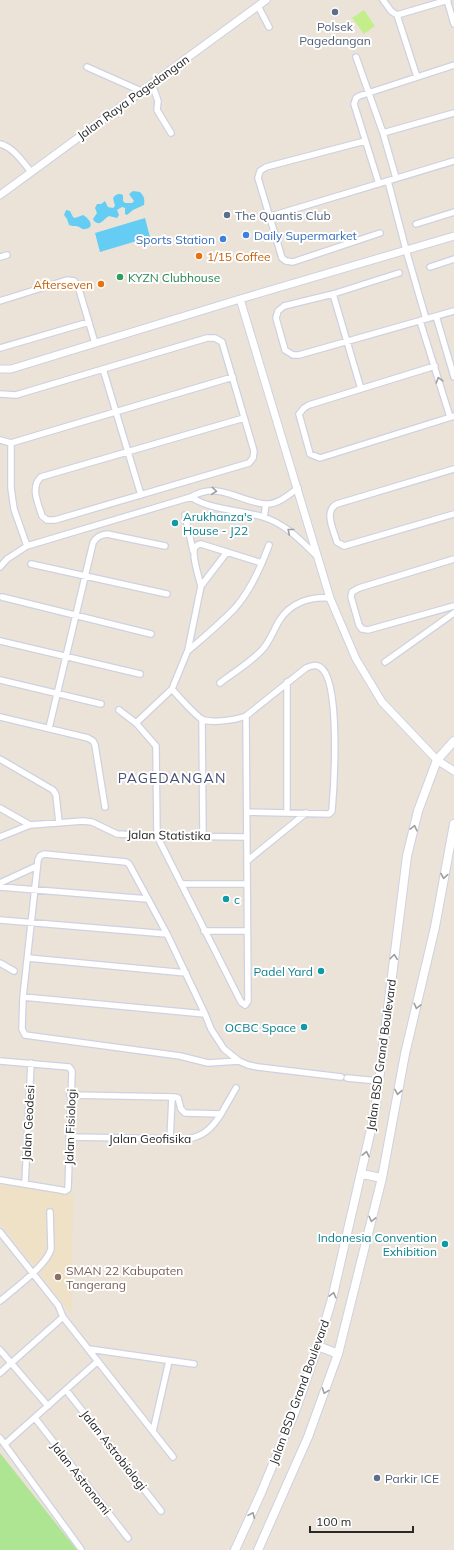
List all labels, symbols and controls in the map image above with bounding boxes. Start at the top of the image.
marker: Polsek Pagedangan [330,7,340,17]
place label: Polsek Pagedangan [299,19,371,48]
street label: Jalan Raya Pagedangan [74,51,192,143]
place label: The Quantis Club [235,208,331,223]
marker: The Quantis Club [222,210,232,220]
place label: Daily Supermarket [254,228,357,243]
marker: Daily Supermarket [241,230,251,240]
place label: Sports Station [136,232,215,247]
marker: Sports Station [218,234,228,244]
place label: 1/15 Coffee [207,249,271,264]
marker: 1/15 Coffee [194,251,204,261]
place label: KYZN Clubhouse [128,270,220,285]
marker: KYZN Clubhouse [115,272,125,282]
place label: Afterseven [33,277,93,292]
marker: Afterseven [96,279,106,289]
one-way arrow [435,376,444,383]
one-way arrow [211,487,217,496]
place label: Arukhanza's House - J22 [183,509,253,538]
marker: Arukhanza's House - J22 [170,518,180,528]
one-way arrow [288,529,295,536]
district label: PAGEDANGAN [118,769,226,787]
one-way arrow [409,825,418,832]
street label: Jalan Statistika [127,827,211,843]
one-way arrow [440,873,448,879]
place label: c [234,892,240,907]
marker: c [221,894,231,904]
one-way arrow [390,954,399,960]
place label: Padel Yard [254,964,313,979]
marker: Padel Yard [316,966,326,976]
street label: Jalan BSD Grand Boulevard [363,978,399,1132]
one-way arrow [413,1002,421,1009]
place label: OCBC Space [225,1020,296,1035]
marker: OCBC Space [299,1022,309,1032]
street label: Jalan Geodesi [19,1084,37,1161]
street label: Jalan Fisiologi [61,1088,79,1165]
one-way arrow [395,1089,403,1095]
street label: Jalan Geofisika [109,1131,191,1146]
one-way arrow [361,1151,370,1158]
one-way arrow [368,1216,377,1223]
place label: Indonesia Convention Exhibition [318,1230,437,1259]
marker: Indonesia Convention Exhibition [440,1239,450,1249]
place label: SMAN 22 Kabupaten Tangerang [66,1263,183,1292]
marker: SMAN 22 Kabupaten Tangerang [53,1272,63,1282]
one-way arrow [328,1291,336,1298]
street label: Jalan BSD Grand Boulevard [266,1318,332,1466]
one-way arrow [321,1387,329,1394]
street label: Jalan Astrobiologi [78,1407,150,1493]
street label: Jalan Astronomi [48,1438,114,1518]
place label: Parkir ICE [385,1471,439,1486]
marker: Parkir ICE [372,1473,382,1483]
scale bar [310,1508,413,1534]
one-way arrow [247,1511,255,1519]
text: 100 m [316,1514,351,1529]

